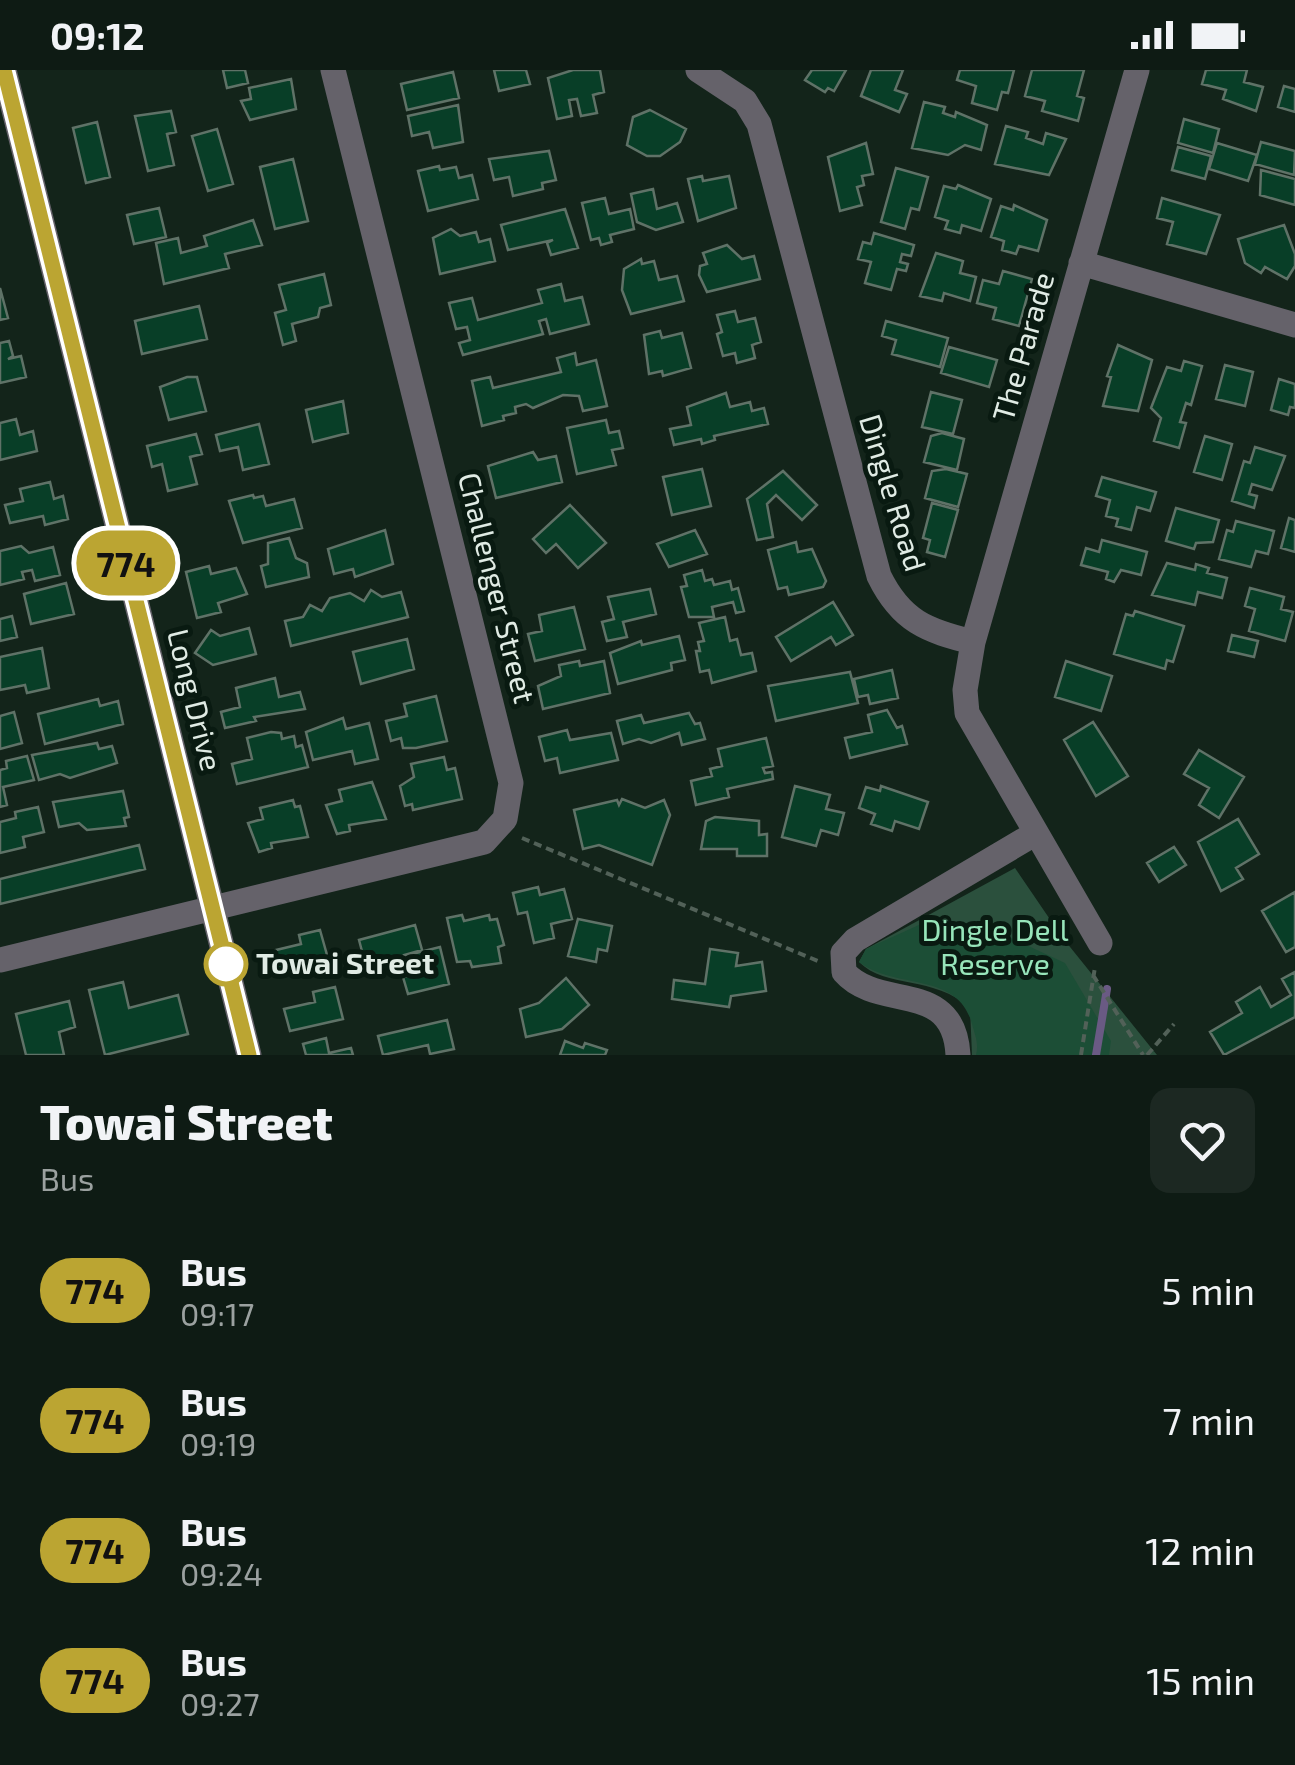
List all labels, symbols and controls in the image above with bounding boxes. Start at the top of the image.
text: 09:12 [50,12,145,58]
street label: The Parade [984,268,1061,425]
street label: Dingle Road [853,410,935,575]
street label: Challenger Street [452,468,544,707]
line badge: 774 [68,530,184,596]
text: 774 [96,542,156,584]
street label: Long Drive [161,625,231,774]
park label: Dingle Dell Reserve [921,911,1069,981]
marker: Towai Street [205,943,247,985]
place label: Towai Street [256,944,434,980]
button: heart [1150,1088,1255,1193]
text: Towai Street [40,1092,333,1150]
text: Bus [40,1159,94,1197]
text: Bus [180,1248,247,1294]
text: 5 min [1161,1267,1255,1313]
text: 774 [65,1269,125,1311]
text: 09:17 [180,1294,254,1332]
text: Bus [180,1378,247,1424]
text: 7 min [1162,1397,1255,1443]
text: 774 [65,1399,125,1441]
text: 09:19 [180,1424,256,1462]
text: Bus [180,1508,247,1554]
text: 12 min [1145,1527,1255,1573]
text: 774 [65,1529,125,1571]
text: 09:24 [180,1554,263,1592]
text: Bus [180,1638,247,1684]
text: 15 min [1146,1657,1255,1703]
text: 774 [65,1659,125,1701]
text: 09:27 [180,1684,260,1722]

